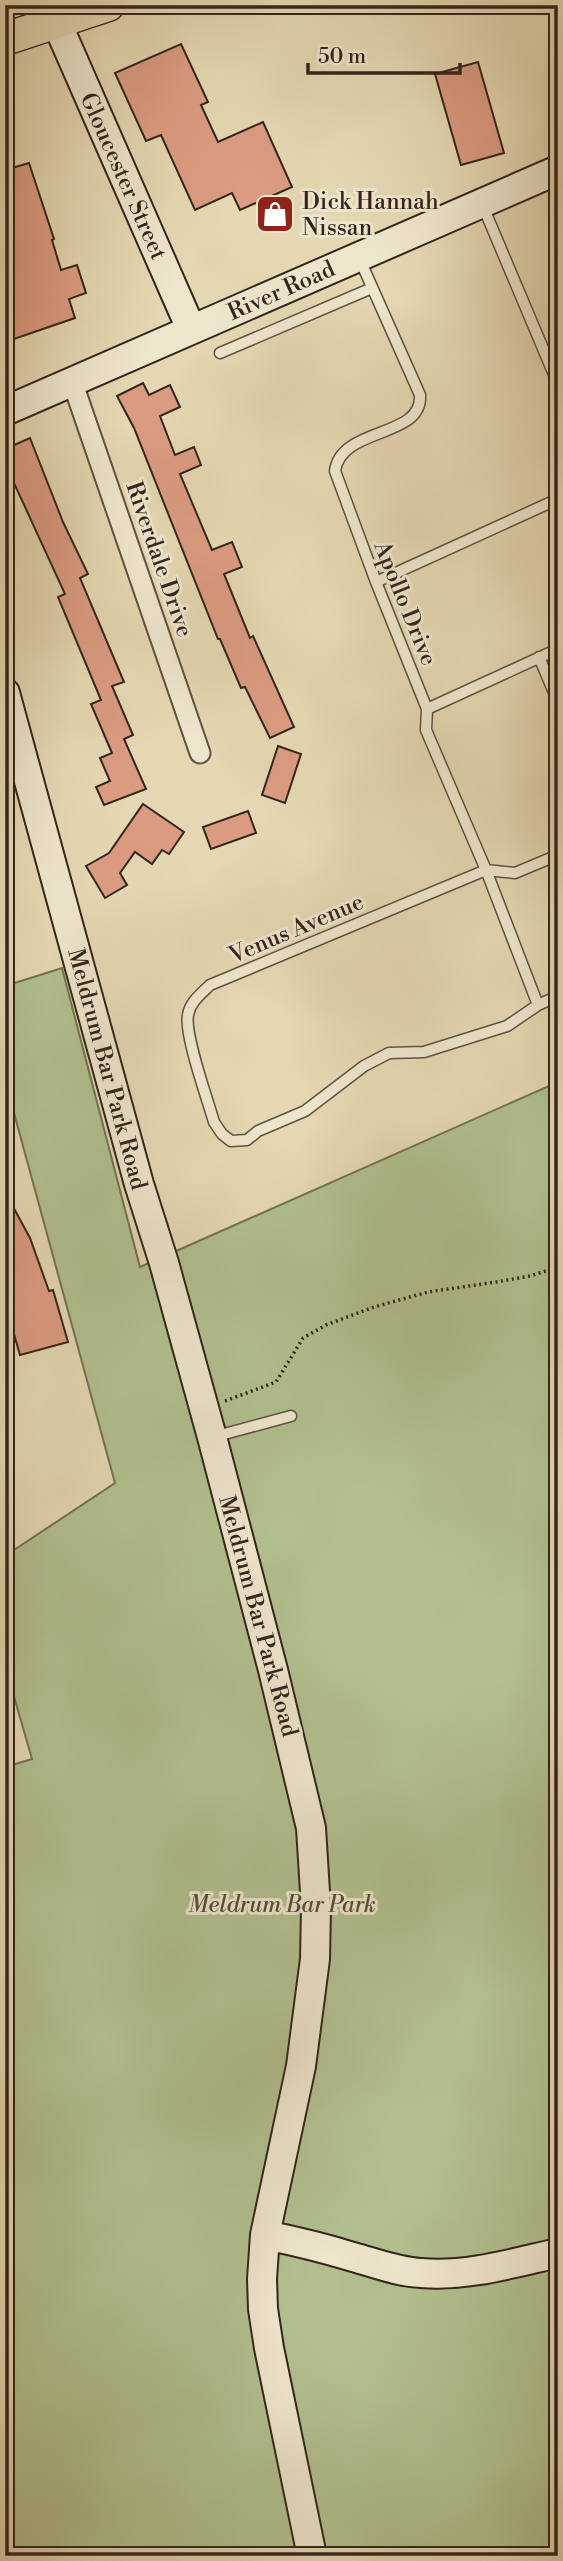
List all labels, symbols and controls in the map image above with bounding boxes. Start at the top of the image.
scale bar [308,32,460,76]
text: 50 m [318,44,366,70]
street label: Gloucester Street [74,88,172,264]
place label: Dick Hannah Nissan [302,188,439,242]
shop icon: Dick Hannah Nissan [254,193,296,235]
street label: River Road [224,255,339,327]
street label: Riverdale Drive [119,478,199,641]
street label: Apollo Drive [367,536,443,670]
street label: Venus Avenue [224,888,368,970]
street label: Meldrum Bar Park Road [61,945,153,1193]
street label: Meldrum Bar Park Road [212,1492,304,1740]
park label: Meldrum Bar Park [188,1891,376,1919]

